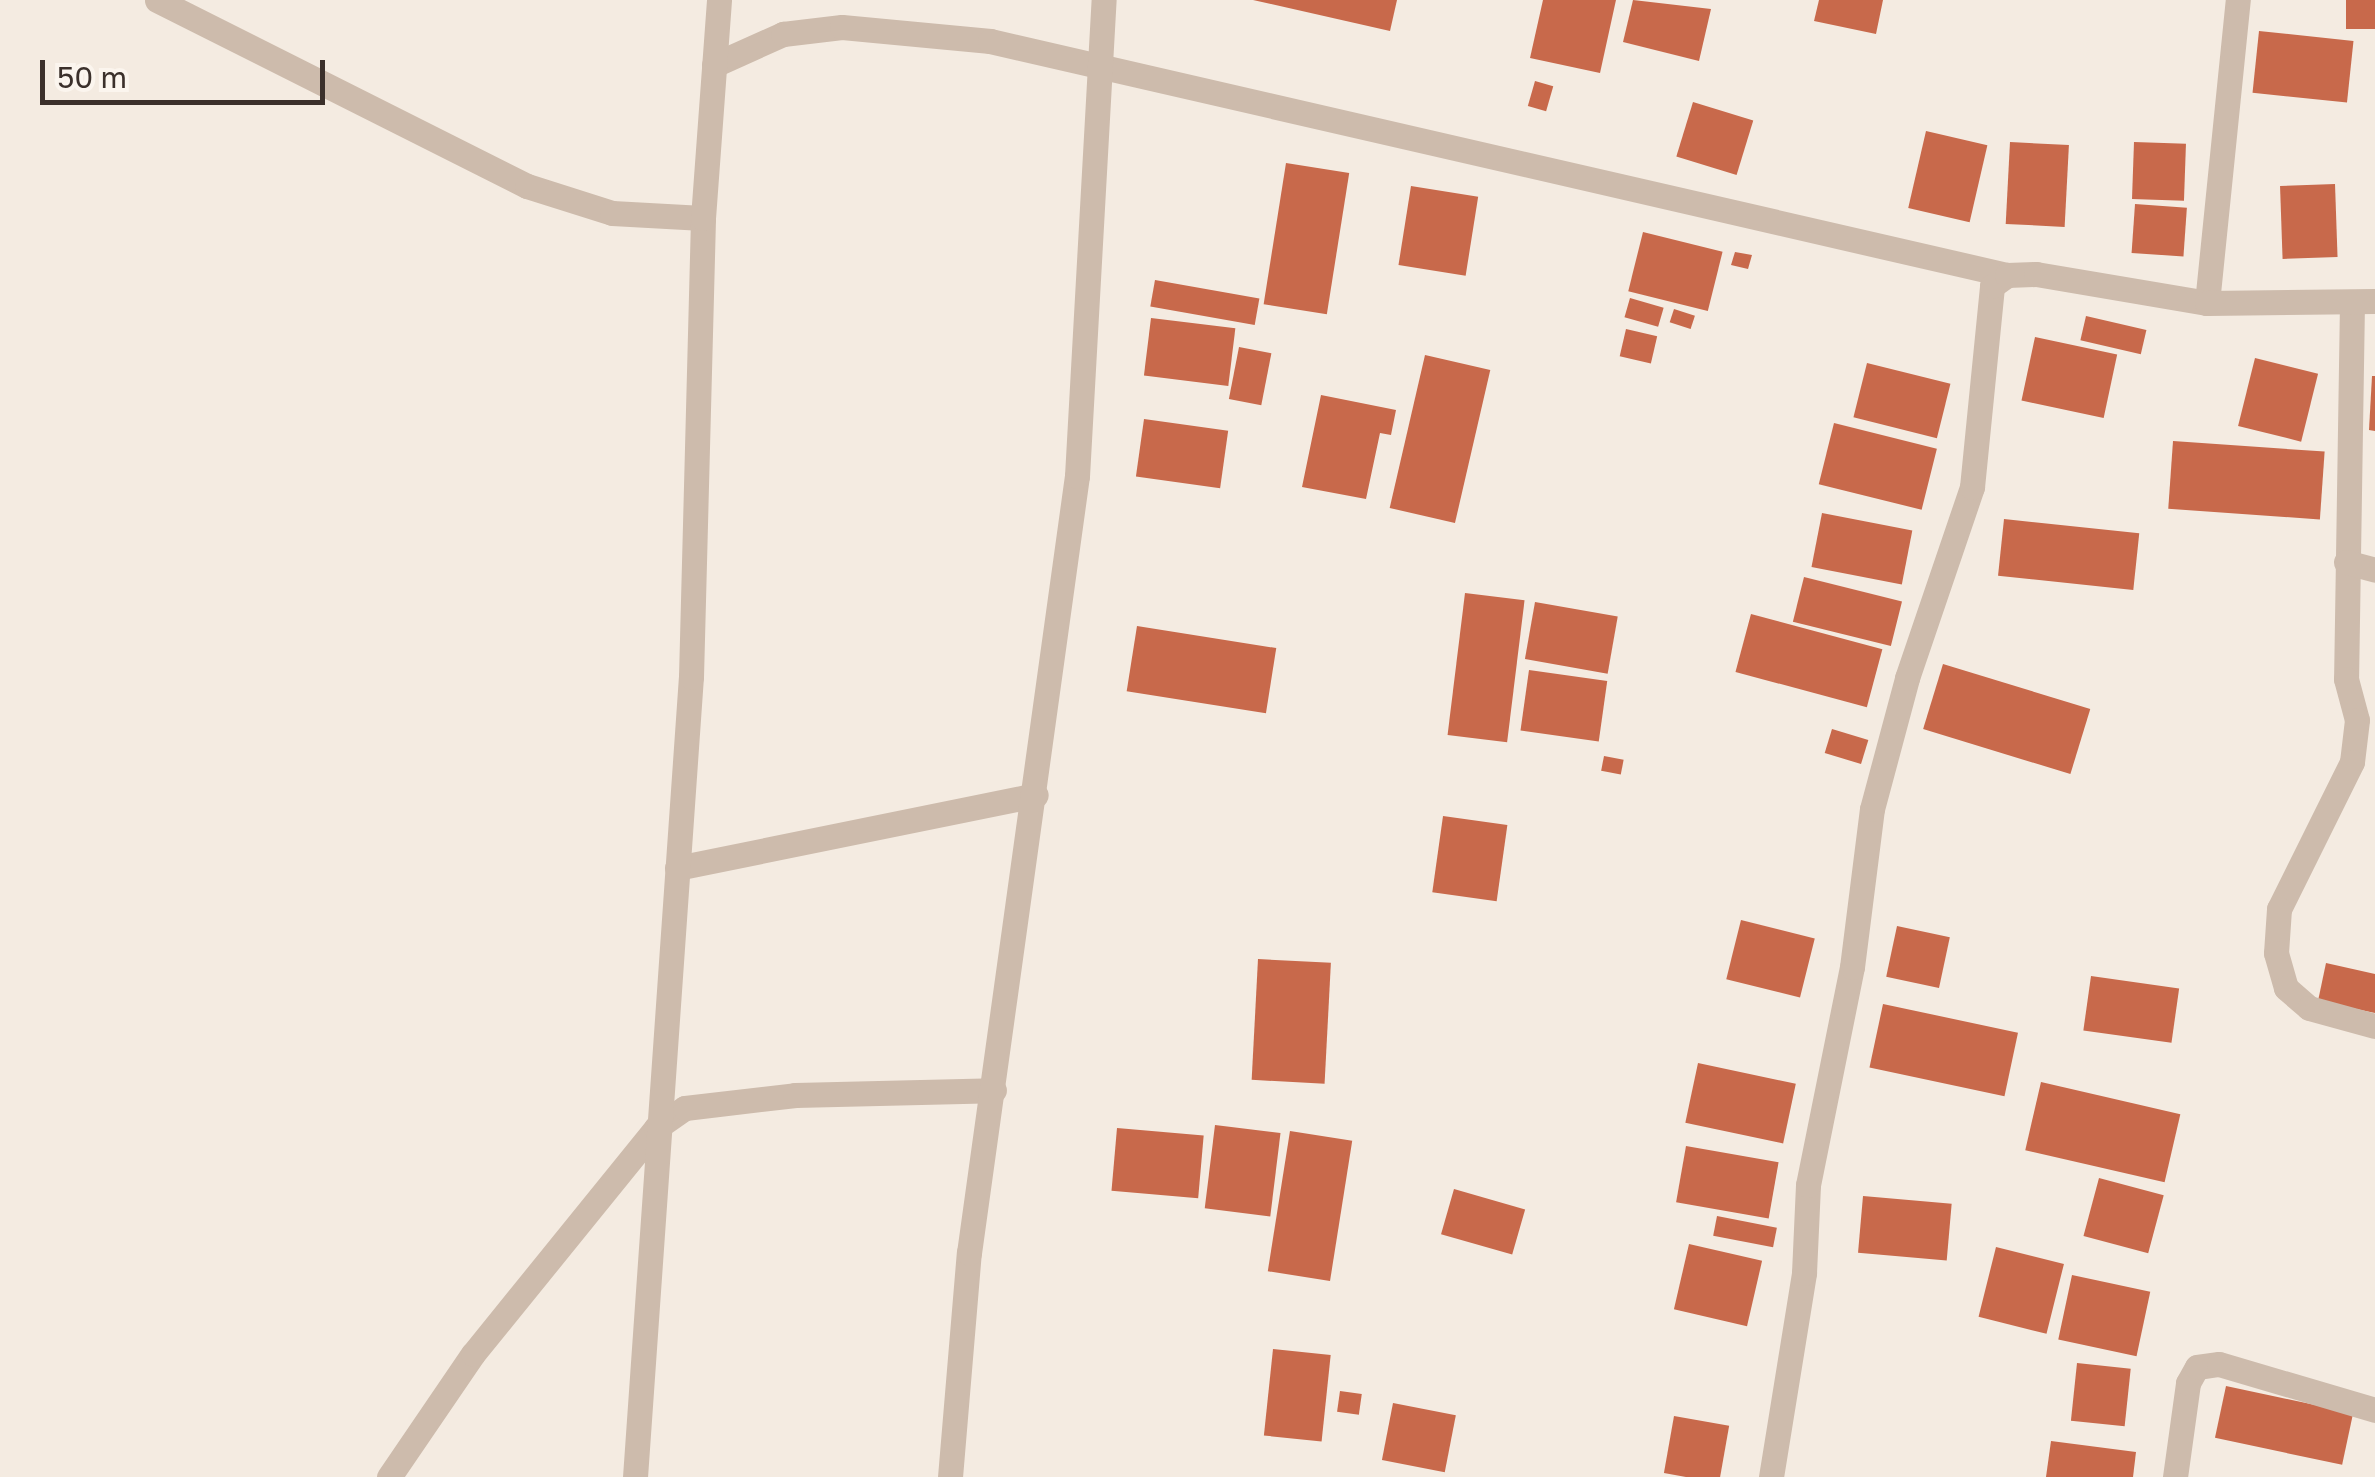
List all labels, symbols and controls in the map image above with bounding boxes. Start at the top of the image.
scale bar [45,40,330,102]
text: 50 m [57,59,127,95]

